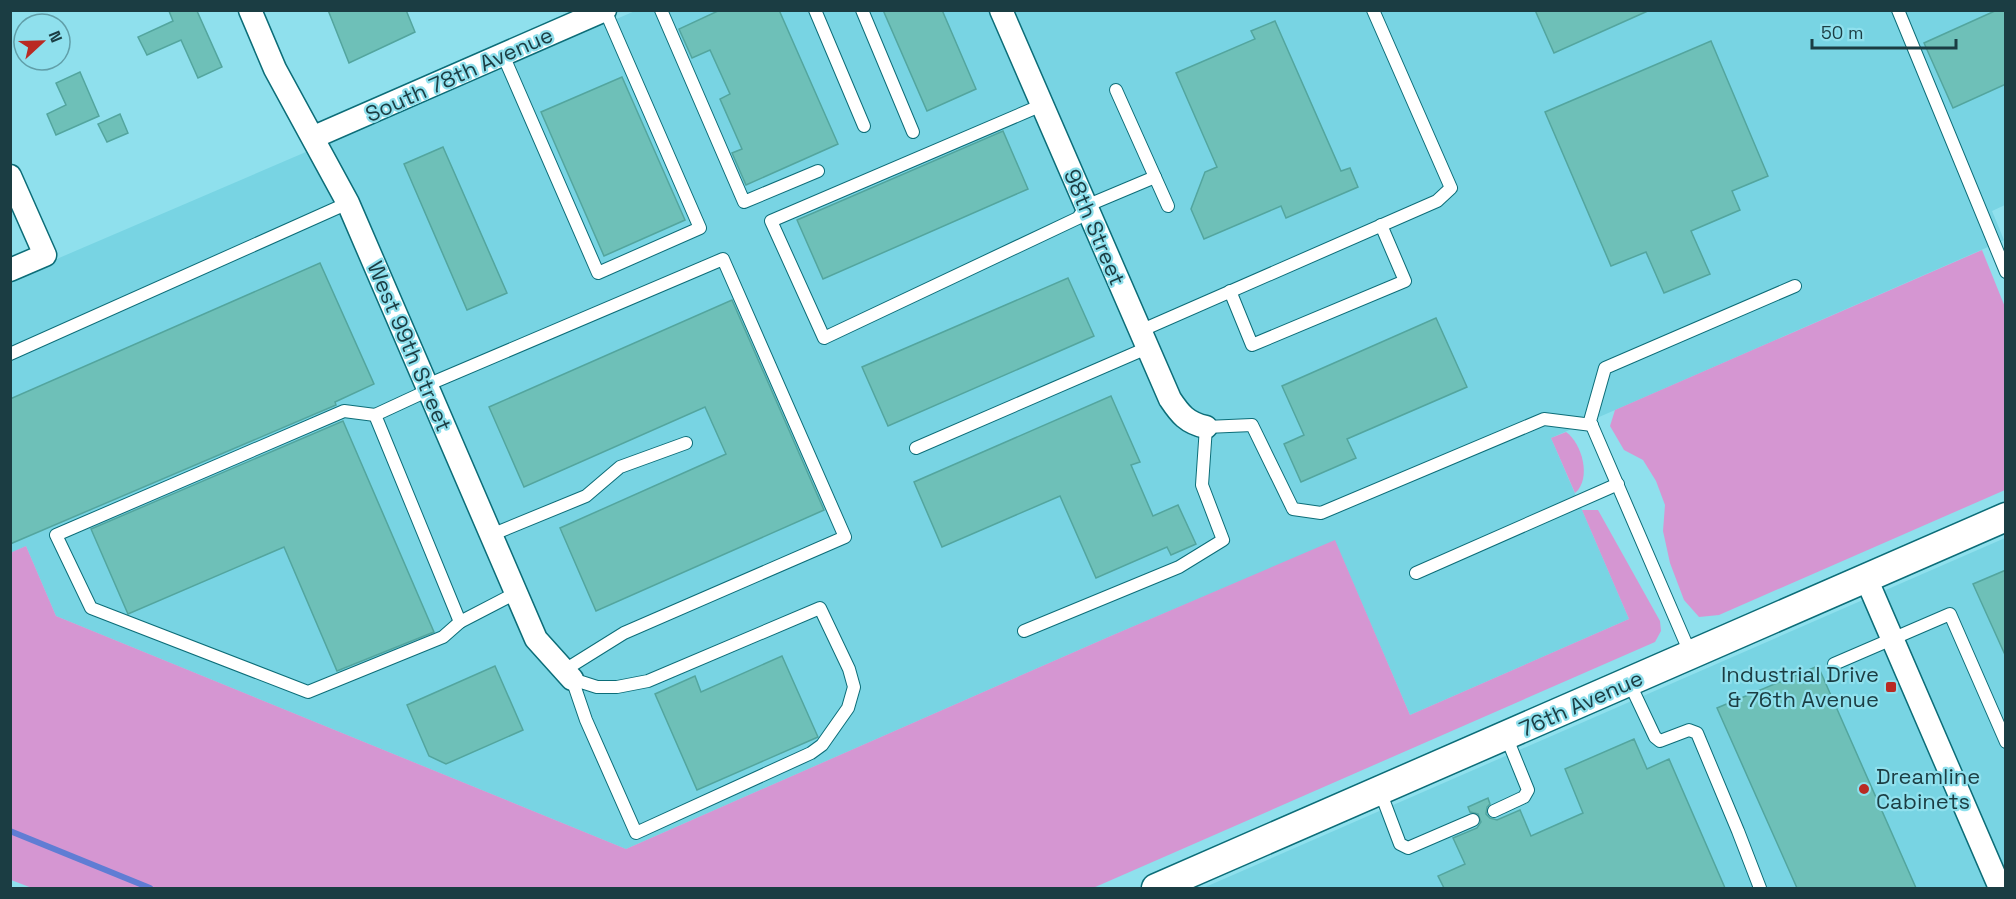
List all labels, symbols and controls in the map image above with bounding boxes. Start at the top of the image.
north arrow [12,12,72,72]
scale bar [1812,12,1956,50]
street label: South 78th Avenue [361,20,557,128]
text: 50 m [1821,21,1863,44]
text: N [44,28,67,45]
street label: 98th Street [1058,165,1132,289]
street label: West 99th Street [361,257,459,435]
place label: Industrial Drive & 76th Avenue [1721,660,1879,713]
street label: 76th Avenue [1515,663,1647,743]
marker: Industrial Drive & 76th Avenue [1884,680,1898,694]
place label: Dreamline Cabinets [1876,762,1980,815]
marker: Dreamline Cabinets [1857,782,1871,796]

